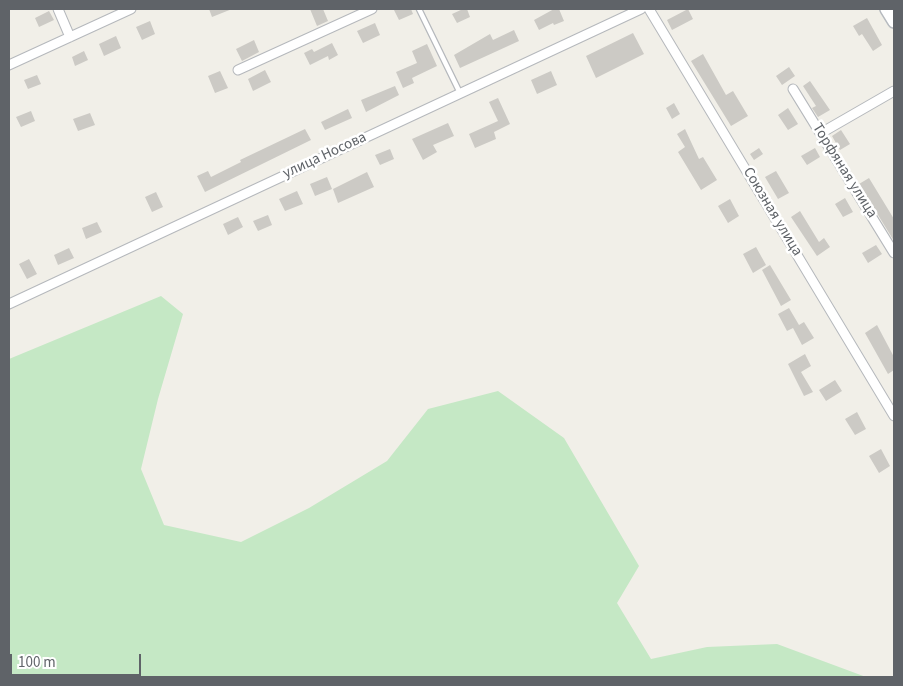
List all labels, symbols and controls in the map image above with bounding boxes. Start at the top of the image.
street label: Торфяная улица [808,120,880,222]
street label: улица Носова [280,129,370,183]
street label: Союзная улица [738,164,806,260]
scale bar [12,644,144,676]
text: 100 m [18,652,56,673]

